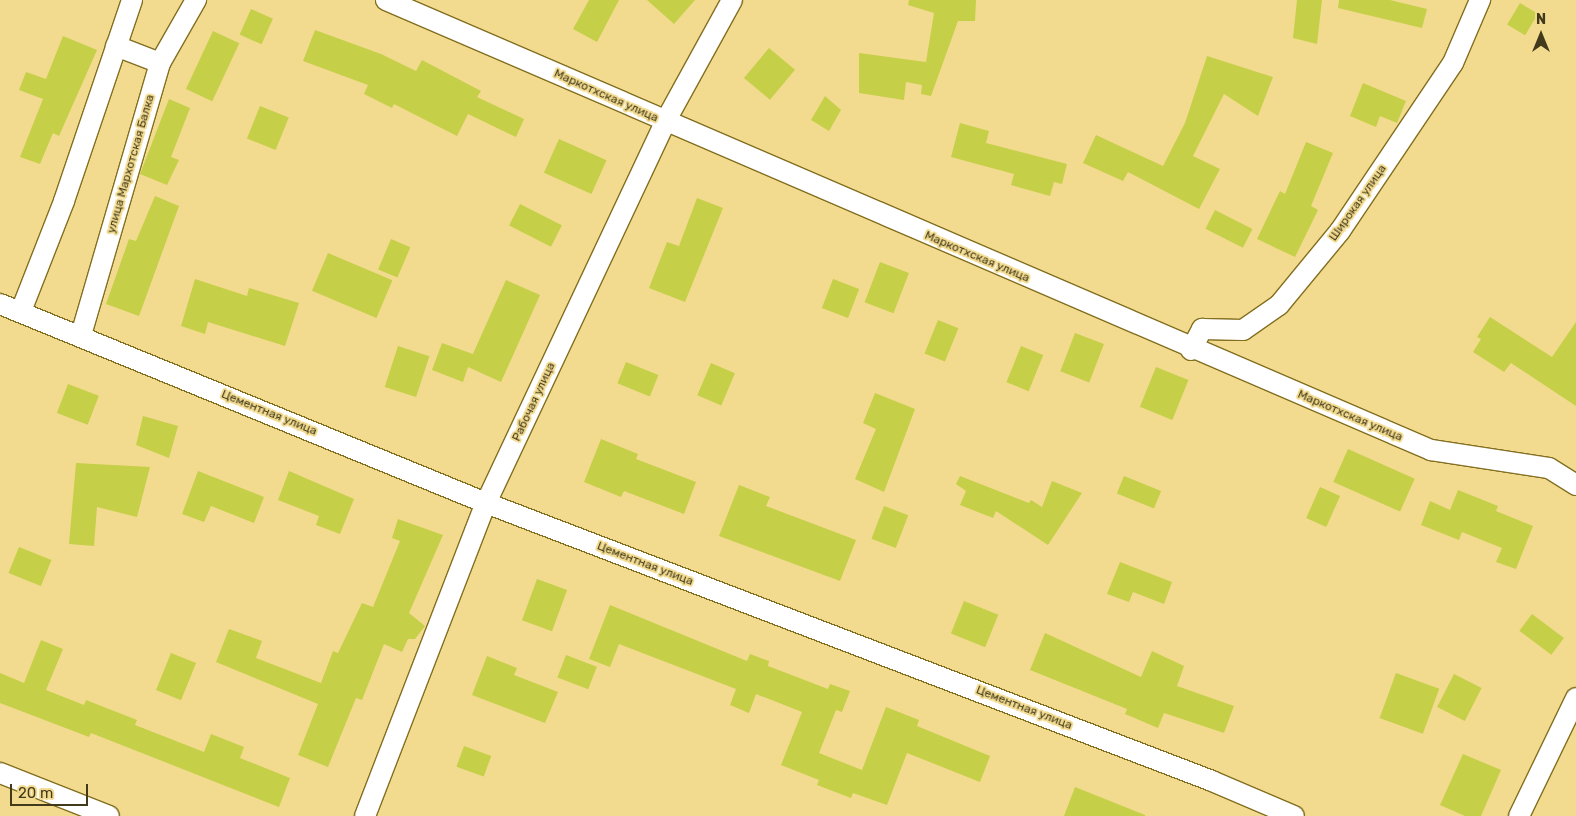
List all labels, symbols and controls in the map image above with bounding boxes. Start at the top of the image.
north arrow [1516,10,1566,60]
text: N [1536,11,1546,28]
street label: Маркотхская улица [552,67,660,125]
street label: улица Мархотская Балка [104,93,158,235]
street label: Широкая улица [1326,162,1390,244]
street label: Маркотхская улица [922,228,1032,286]
street label: Рабочая улица [509,360,559,444]
street label: Цементная улица [219,387,319,439]
street label: Маркотхская улица [1295,387,1405,445]
street label: Цементная улица [595,539,695,589]
street label: Цементная улица [974,683,1074,733]
scale bar [12,774,90,806]
text: 20 m [18,784,53,802]

